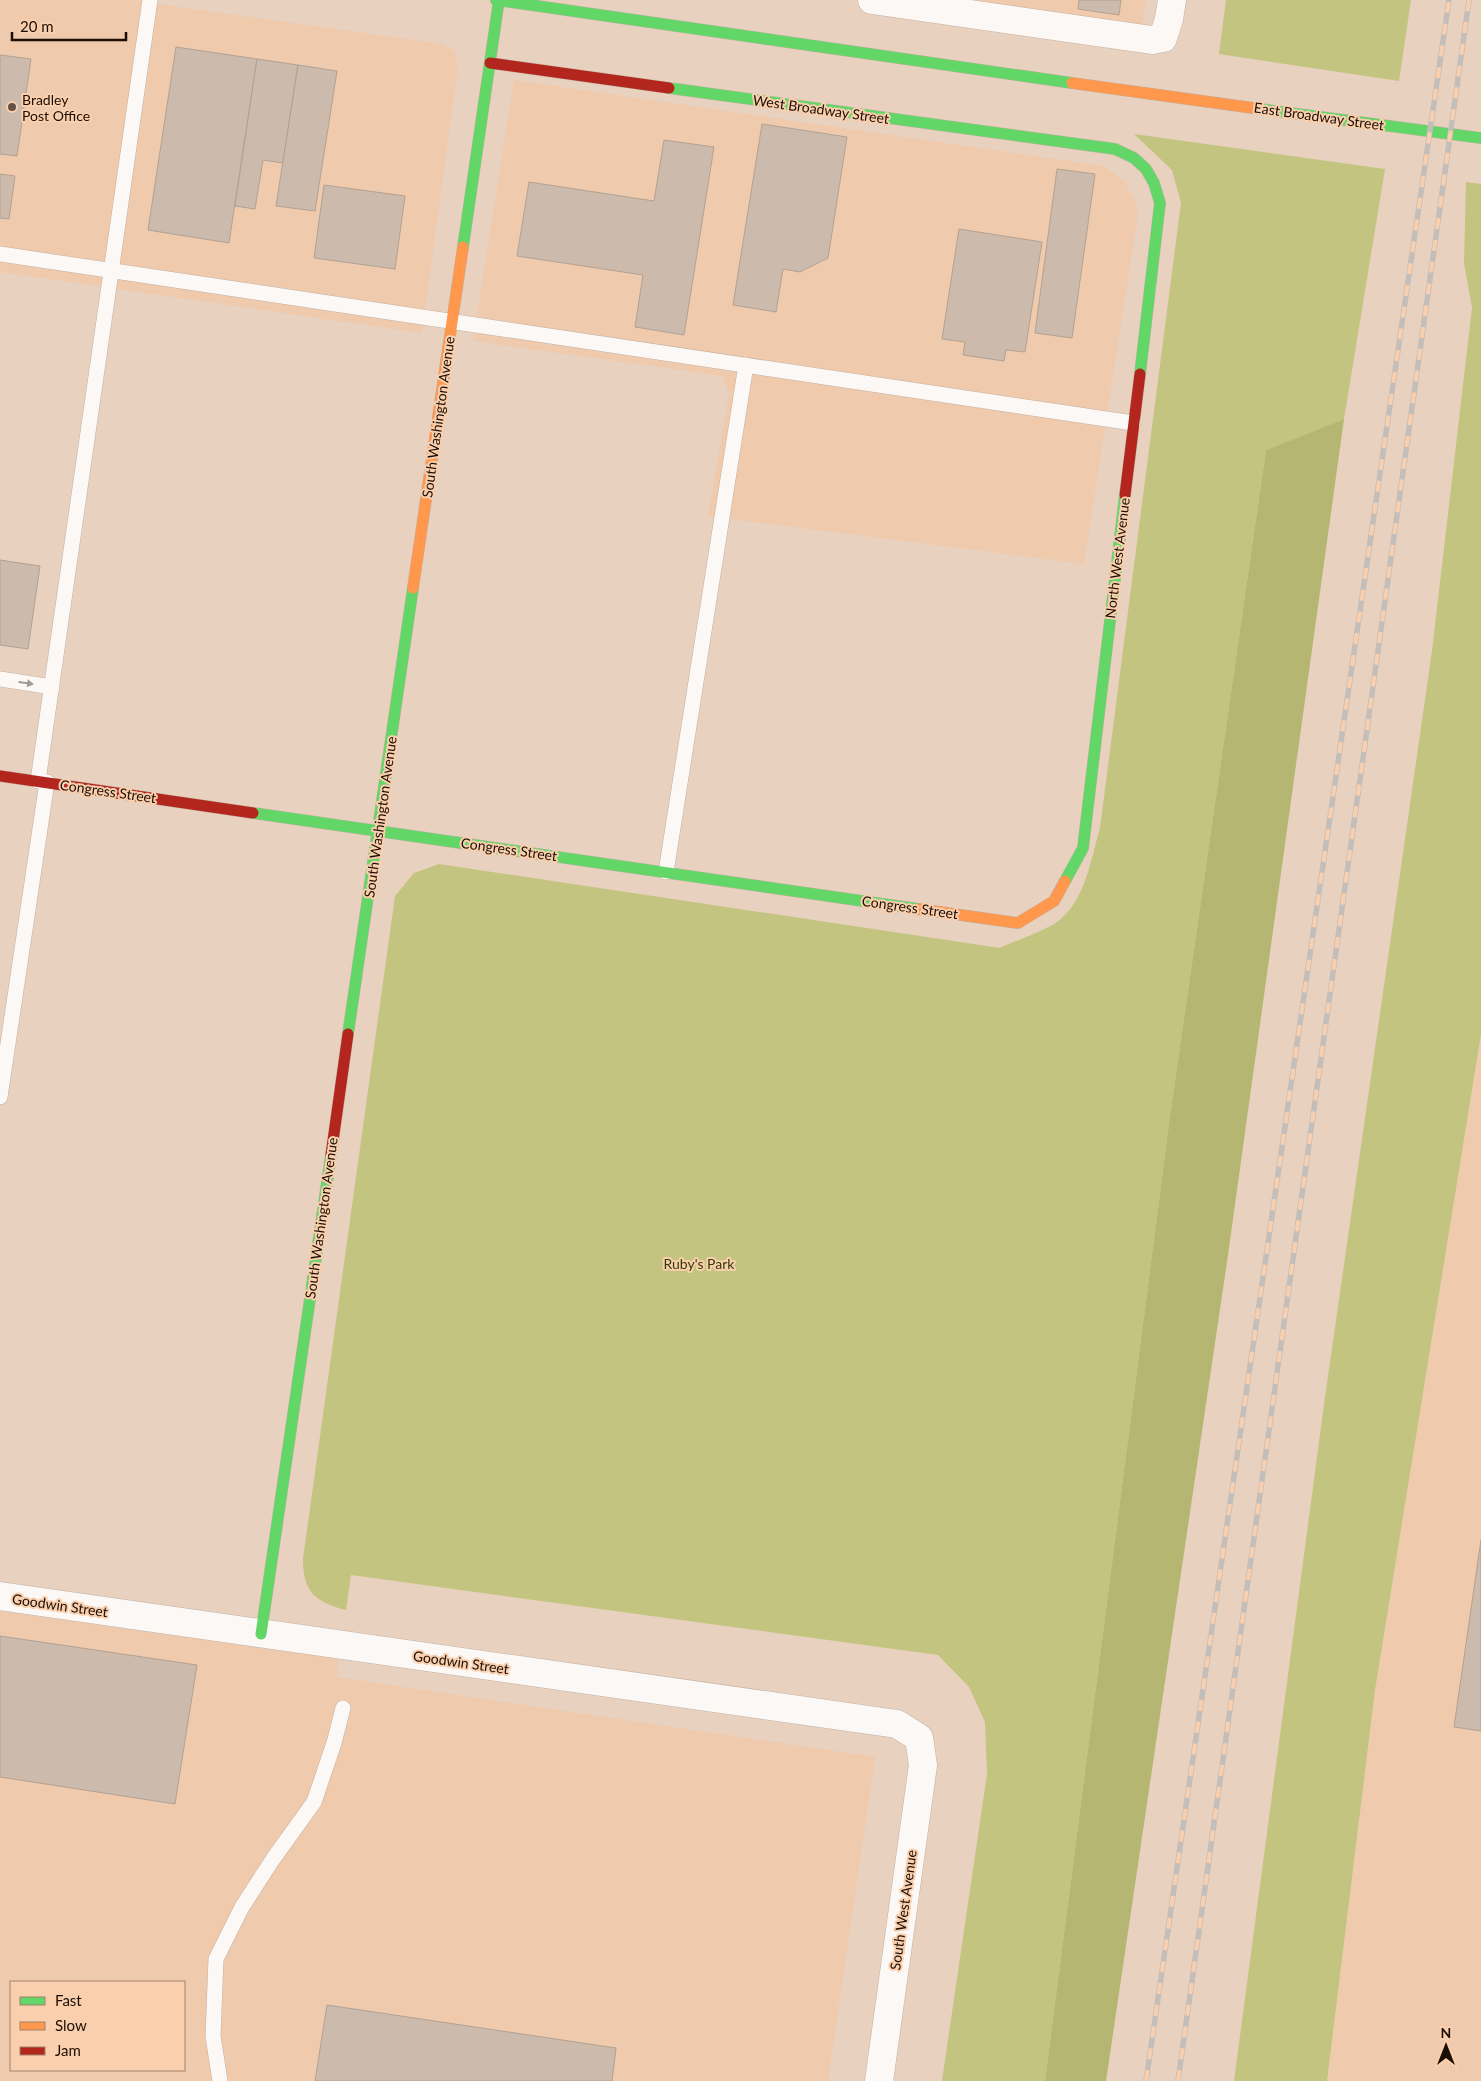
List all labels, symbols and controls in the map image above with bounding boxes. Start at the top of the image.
scale bar [12,10,126,42]
text: 20 m [20,17,54,35]
place label: Bradley Post Office [22,91,90,124]
street label: West Broadway Street [752,91,890,127]
street label: East Broadway Street [1253,98,1385,134]
marker: Bradley Post Office [6,101,18,113]
street label: South Washington Avenue [418,335,458,499]
street label: North West Avenue [1101,497,1133,619]
one-way arrow [18,679,34,687]
street label: South Washington Avenue [360,735,400,899]
street label: Congress Street [59,776,157,806]
street label: Congress Street [460,834,558,864]
street label: Congress Street [861,892,959,922]
street label: South Washington Avenue [301,1136,341,1300]
park label: Ruby's Park [664,1255,735,1272]
street label: Goodwin Street [11,1590,109,1620]
street label: Goodwin Street [412,1647,510,1677]
street label: South West Avenue [886,1849,920,1971]
legend [10,1981,185,2071]
text: Fast [55,1991,82,2009]
text: Slow [55,2016,87,2034]
north arrow [1421,2021,1471,2071]
text: N [1441,2024,1451,2041]
text: Jam [55,2041,81,2059]

